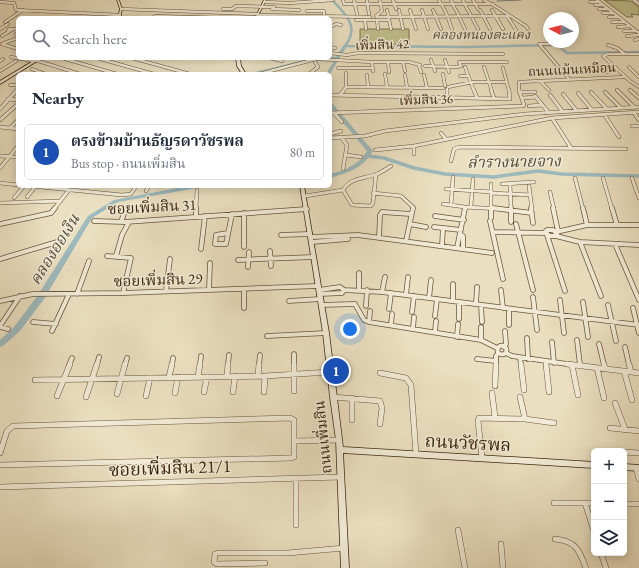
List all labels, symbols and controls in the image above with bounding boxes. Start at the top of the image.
north arrow [543,12,579,48]
search box [16,16,332,60]
water label: คลองหนองตะแคง [432,26,531,43]
icon: search [30,27,52,49]
text: Search here [62,29,127,48]
street label: เพิ่มสิน 42 [355,34,410,54]
street label: ถนนแม้นเหมือน [528,59,617,80]
text: Nearby [32,87,84,109]
street label: เพิ่มสิน 36 [399,89,453,109]
text: ตรงข้ามบ้านธัญรดาวัชรพล [71,131,244,150]
text: 1 [43,144,49,161]
text: 80 m [290,144,315,161]
water label: ลำรางนายจาง [467,150,562,173]
text: Bus stop · ถนนเพิ่มสิน [71,155,186,172]
street label: ซอยเพิ่มสิน 31 [107,194,197,218]
water label: คลองออเงิน [24,210,85,289]
street label: ซอยเพิ่มสิน 29 [113,268,203,291]
your location [340,319,360,339]
pin: 1 [323,356,349,386]
street label: ถนนเพิ่มสิน [308,399,336,475]
street label: ถนนวัชรพล [424,429,512,456]
map controls [591,448,627,556]
button: + [591,448,627,484]
street label: ซอยเพิ่มสิน 21/1 [108,452,232,481]
button: − [591,484,627,520]
button: layers [591,520,627,556]

